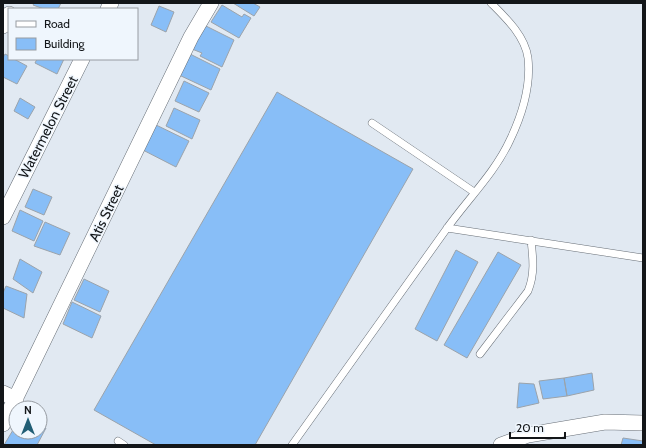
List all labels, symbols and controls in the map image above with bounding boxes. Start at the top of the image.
legend [8,8,138,60]
text: Road [44,16,70,31]
text: Building [44,36,86,51]
street label: Watermelon Street [14,72,82,181]
street label: Atis Street [85,181,128,244]
north arrow [8,400,48,440]
text: N [24,403,32,417]
scale bar [510,414,565,440]
text: 20 m [516,420,544,435]

